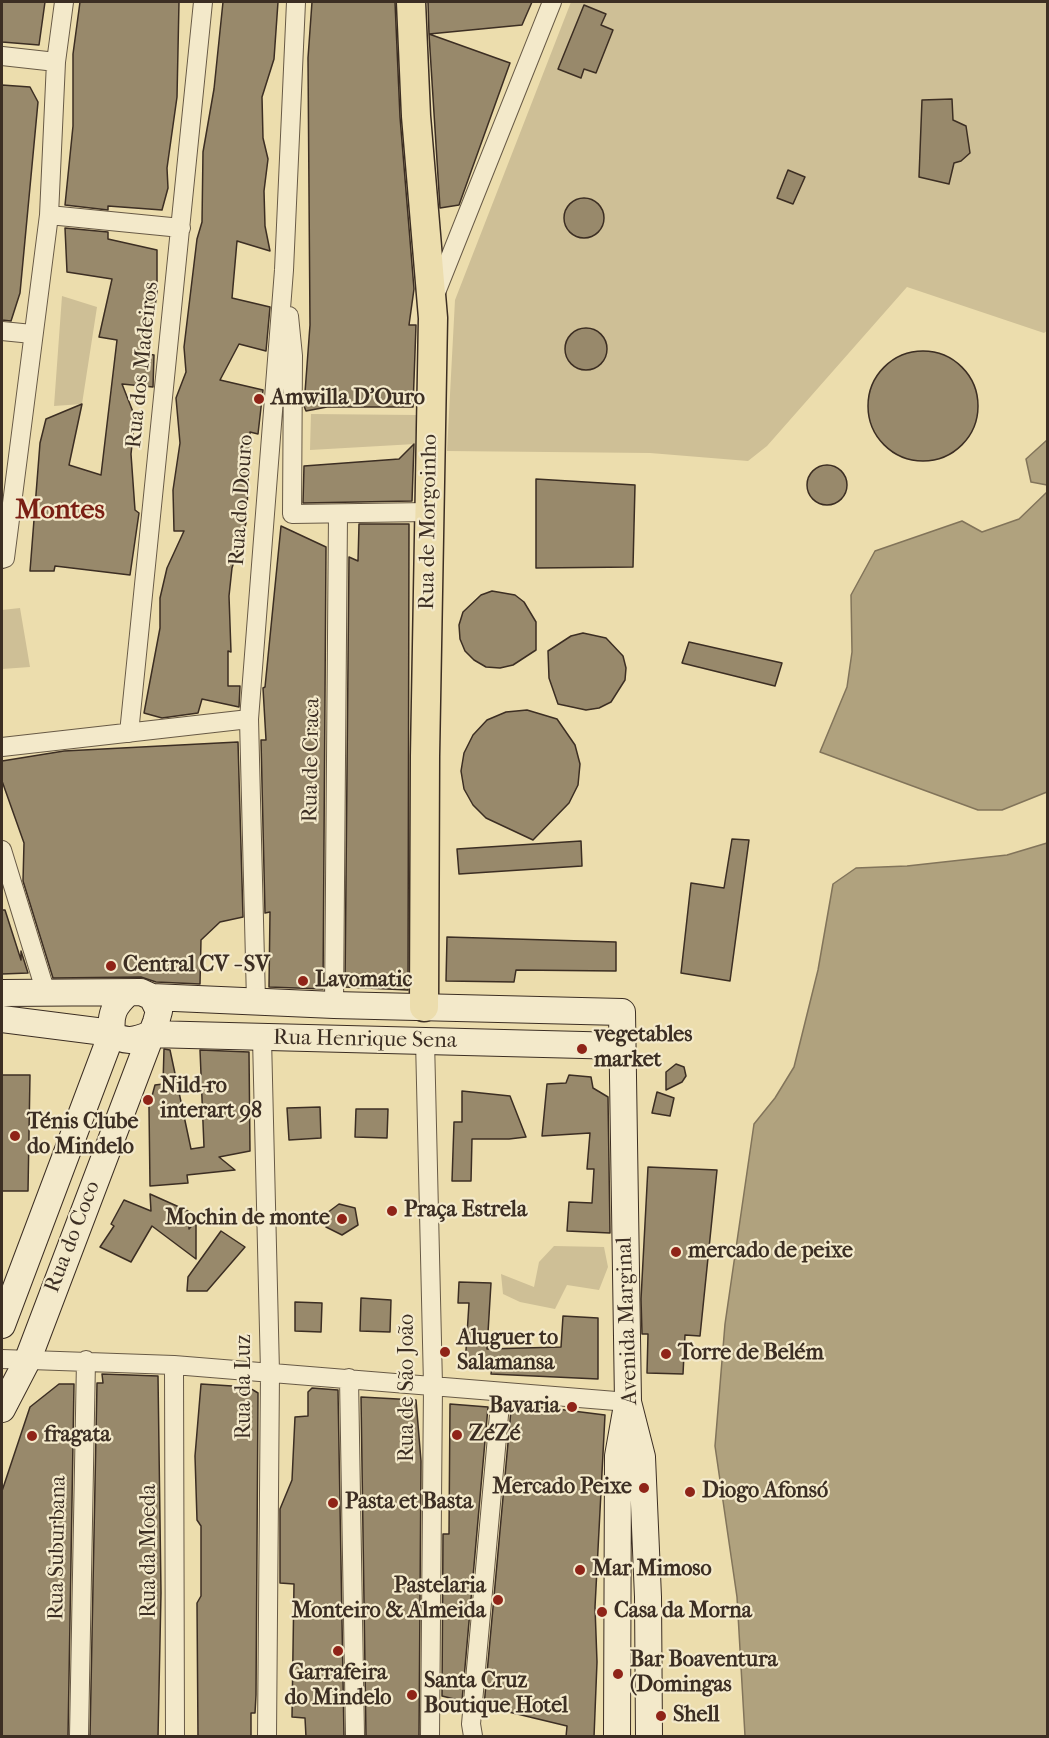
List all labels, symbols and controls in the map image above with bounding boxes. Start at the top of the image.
street label: Rua dos Madeiros [121,281,165,449]
place label: Amwilla D'Ouro [271,386,425,412]
marker: Amwilla D'Ouro [252,392,266,406]
street label: Rua do Douro [224,434,260,566]
street label: Rua de Morgoinho [414,434,444,610]
district label: Montes [15,494,105,528]
street label: Rua de Craca [298,697,326,823]
place label: Central CV - SV [123,953,270,979]
marker: Central CV - SV [104,959,118,973]
place label: Lavomatic [315,968,412,994]
marker: Lavomatic [296,974,310,988]
place label: vegetables market [594,1023,692,1074]
street label: Rua Henrique Sena [273,1025,457,1055]
marker: vegetables market [575,1042,589,1056]
place label: Nild-ro interart 98 [160,1074,262,1126]
marker: Nild-ro interart 98 [141,1093,155,1107]
place label: Ténis Clube do Mindelo [27,1110,138,1162]
marker: Ténis Clube do Mindelo [8,1129,22,1143]
street label: Rua do Coco [40,1177,106,1297]
place label: Praça Estrela [404,1198,527,1224]
marker: Praça Estrela [385,1204,399,1218]
place label: Mochin de monte [165,1206,330,1232]
marker: Mochin de monte [335,1212,349,1226]
street label: Avenida Marginal [612,1236,644,1406]
place label: mercado de peixe [688,1239,853,1265]
marker: mercado de peixe [669,1245,683,1259]
street label: Rua de São João [395,1314,421,1462]
place label: Aluguer to Salamansa [457,1326,558,1378]
street label: Rua da Luz [232,1334,258,1440]
place label: Torre de Belém [678,1341,824,1367]
marker: Aluguer to Salamansa [438,1345,452,1359]
marker: Torre de Belém [659,1347,673,1361]
place label: Bavaria [489,1394,560,1420]
marker: Bavaria [565,1400,579,1414]
place label: ZéZé [469,1422,521,1448]
place label: fragata [44,1423,111,1449]
marker: ZéZé [450,1428,464,1442]
marker: fragata [25,1429,39,1443]
place label: Mercado Peixe [492,1475,632,1501]
street label: Rua Suburbana [44,1476,72,1620]
place label: Diogo Afonsó [702,1479,828,1505]
marker: Mercado Peixe [637,1481,651,1495]
street label: Rua da Moeda [137,1484,163,1618]
marker: Diogo Afonsó [683,1485,697,1499]
place label: Pasta et Basta [345,1490,473,1516]
marker: Pasta et Basta [326,1496,340,1510]
place label: Mar Mimoso [592,1557,712,1583]
marker: Mar Mimoso [573,1563,587,1577]
place label: Pastelaria Monteiro & Almeida [291,1574,486,1626]
marker: Pastelaria Monteiro & Almeida [491,1593,505,1607]
place label: Casa da Morna [614,1599,752,1625]
marker: Casa da Morna [595,1605,609,1619]
marker: Garrafeira do Mindelo [331,1644,345,1658]
place label: Bar Boaventura (Domingas [630,1648,778,1700]
place label: Garrafeira do Mindelo [284,1661,392,1712]
marker: Bar Boaventura (Domingas [611,1667,625,1681]
place label: Santa Cruz Boutique Hotel [424,1669,568,1720]
marker: Santa Cruz Boutique Hotel [405,1688,419,1702]
place label: Shell [673,1703,720,1729]
marker: Shell [654,1709,668,1723]

